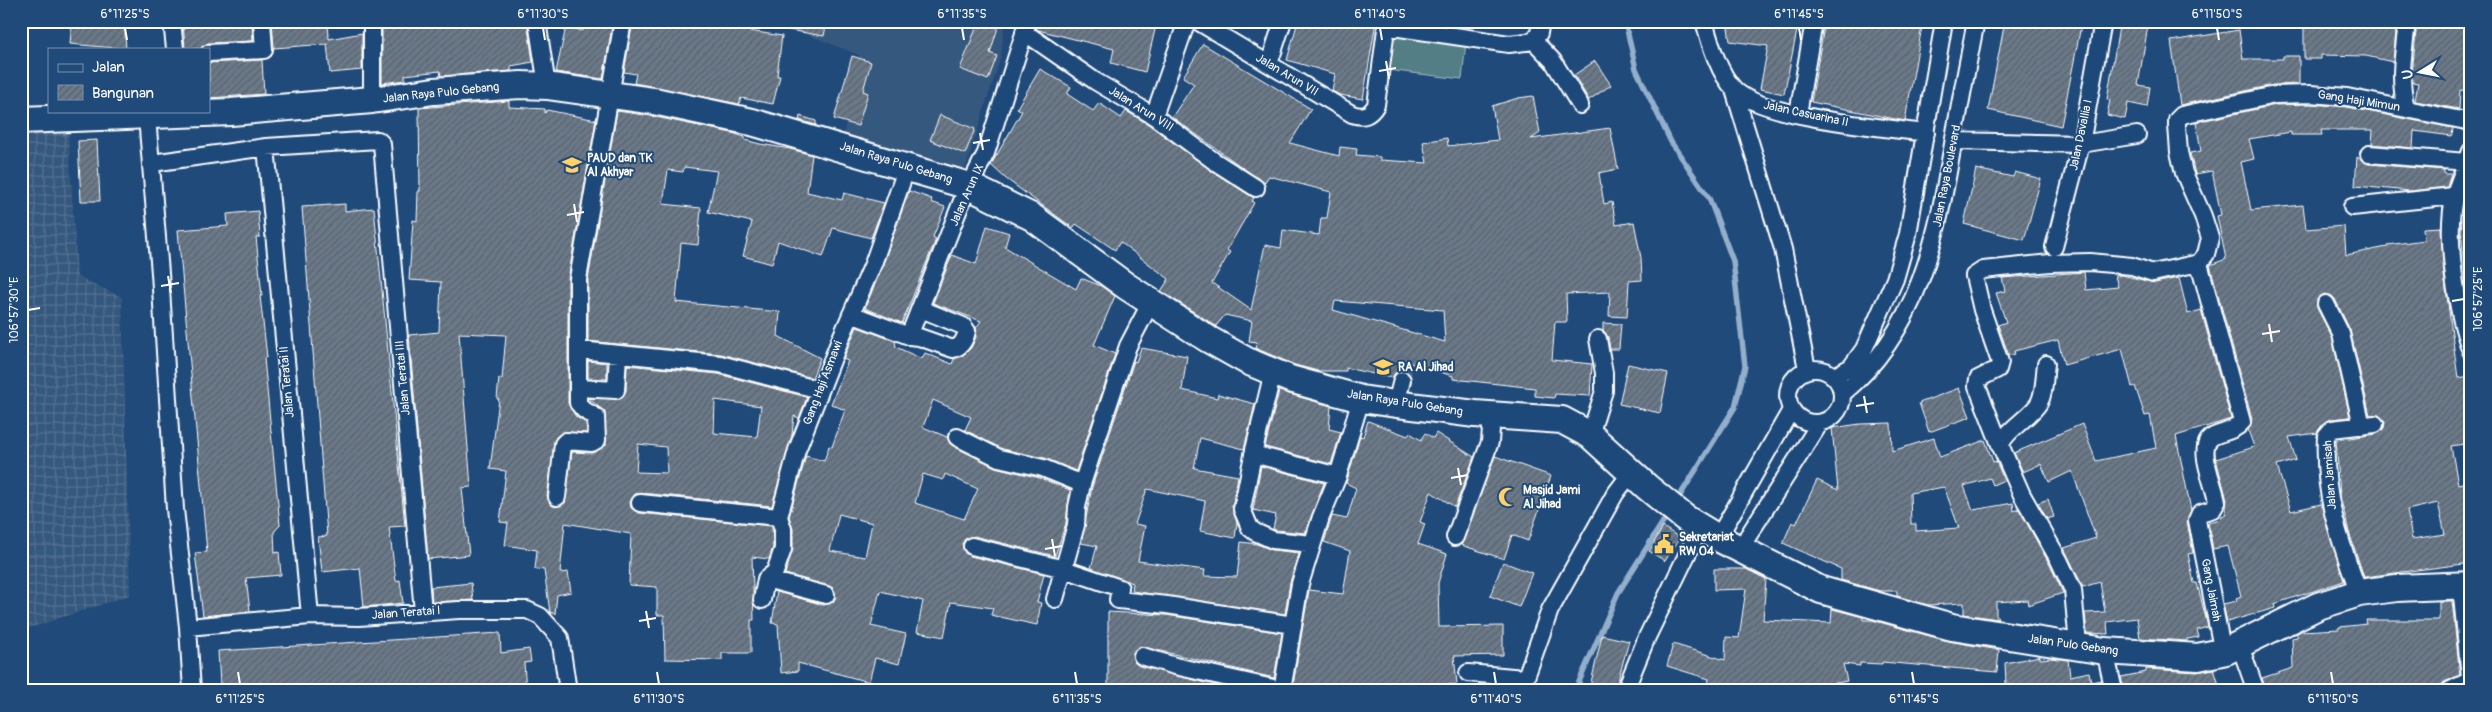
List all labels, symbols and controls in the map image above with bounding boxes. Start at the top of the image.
text: 6°11'25"S [100,7,150,22]
text: 6°11'30"S [518,7,568,22]
text: 6°11'35"S [937,7,987,22]
text: 6°11'40"S [1354,7,1406,22]
text: 6°11'45"S [1774,7,1824,22]
text: 6°11'50"S [2192,7,2242,22]
legend [48,48,210,112]
north arrow [2394,48,2444,98]
street label: Jalan Arun VII [1253,50,1321,100]
text: Jalan [92,58,125,77]
text: U [2399,68,2417,80]
street label: Jalan Raya Pulo Gebang [382,79,500,107]
street label: Jalan Arun VIII [1106,83,1176,135]
text: Bangunan [92,84,154,103]
street label: Gang Haji Mimun [2317,87,2401,115]
street label: Jalan Casuarina II [1762,98,1850,130]
street label: Jalan Davallia I [2066,98,2096,172]
street label: Jalan Raya Boulevard [1930,124,1964,228]
street label: Jalan Raya Pulo Gebang [838,139,954,187]
place label: PAUD dan TK Al Akhyar [587,151,653,180]
school or university icon: PAUD dan TK Al Akhyar [561,154,583,176]
street label: Jalan Arun IX [947,161,987,228]
text: 106°57'25"E [2471,267,2486,331]
text: 106°57'30"E [7,277,22,343]
street label: Gang Haji Asmawi [800,339,846,427]
street label: Jalan Teratai III [392,340,414,416]
street label: Jalan Teratai II [276,345,298,419]
school or university icon: RA Al Jihad [1372,356,1394,378]
place label: RA Al Jihad [1398,360,1454,375]
street label: Jalan Raya Pulo Gebang [1346,386,1464,420]
street label: Jalan Jamisah [2320,439,2340,510]
place label: Masjid Jami Al Jihad [1523,483,1580,512]
mosque icon: Masjid Jami Al Jihad [1497,486,1519,508]
place label: Sekretariat RW 04 [1679,530,1735,559]
public building icon: Sekretariat RW 04 [1653,533,1675,555]
street label: Gang Jaimah [2198,557,2225,623]
street label: Jalan Teratai I [371,603,441,623]
street label: Jalan Pulo Gebang [2027,631,2119,659]
text: 6°11'25"S [215,692,265,707]
text: 6°11'30"S [634,692,684,707]
text: 6°11'35"S [1052,692,1102,707]
text: 6°11'40"S [1470,692,1522,707]
text: 6°11'45"S [1889,692,1939,707]
text: 6°11'50"S [2308,692,2358,707]

